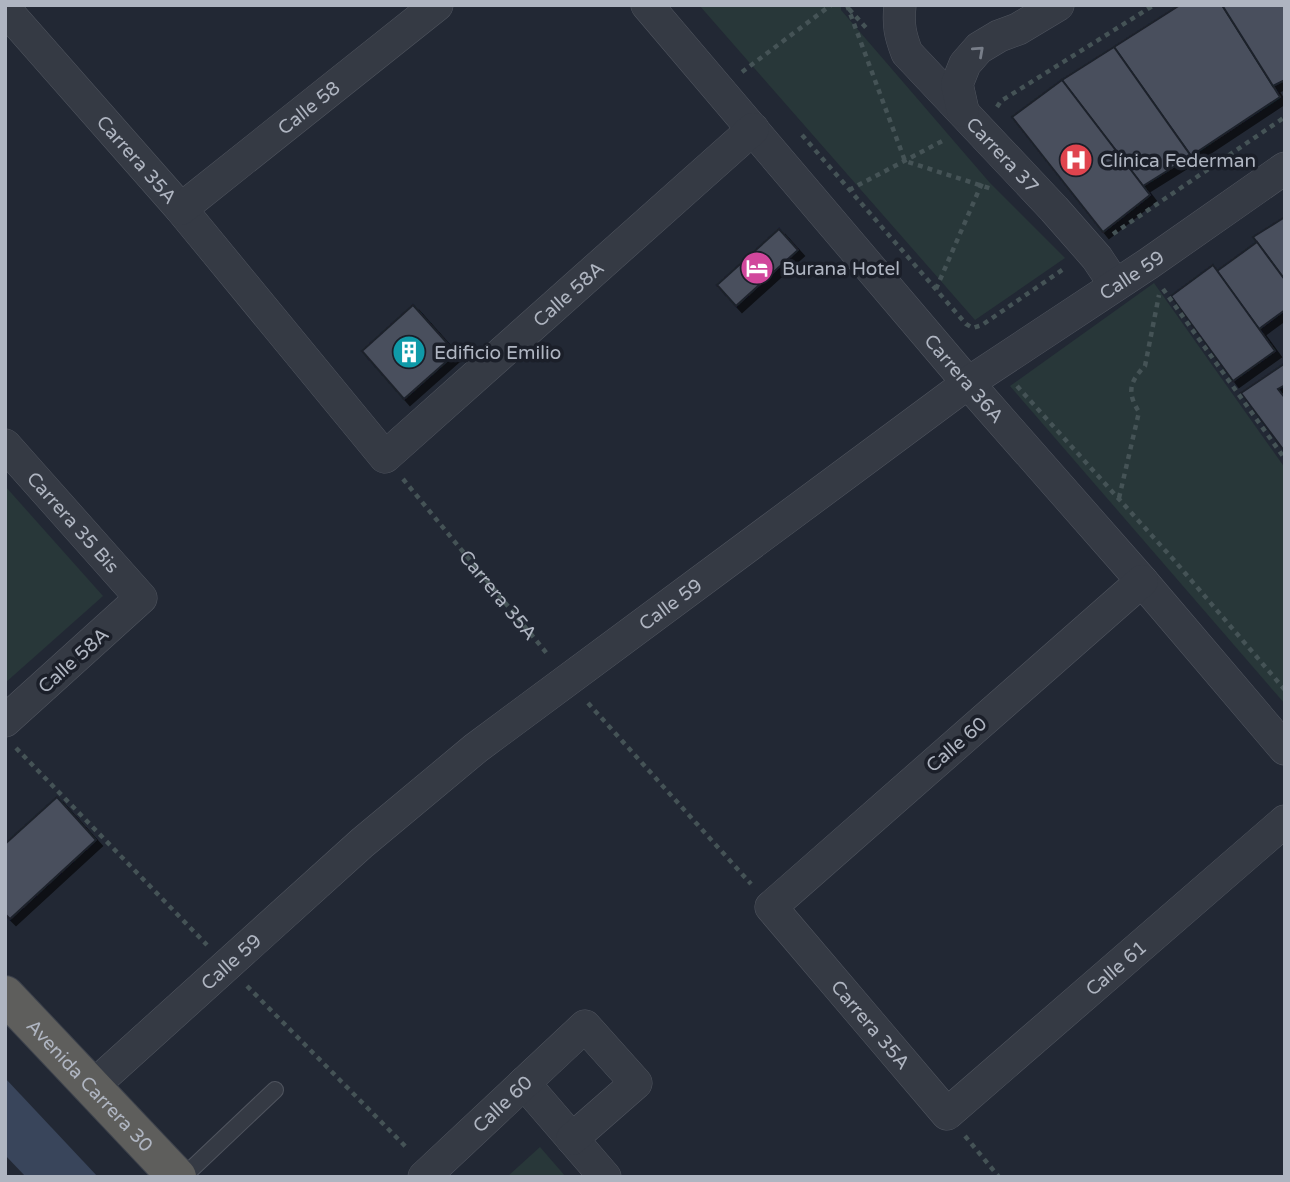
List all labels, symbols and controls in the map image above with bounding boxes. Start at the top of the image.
one-way arrow [970,47,983,59]
street label: Calle 58 [274,77,345,140]
street label: Carrera 35A [92,111,181,208]
street label: Carrera 37 [961,113,1043,198]
hospital icon: Clínica Federman [1057,141,1095,179]
place label: Clínica Federman [1100,150,1256,172]
street label: Calle 59 [1096,246,1169,305]
hotel icon: Burana Hotel [738,249,776,287]
street label: Calle 58A [529,257,609,332]
place label: Burana Hotel [782,258,900,280]
street label: Carrera 36A [919,330,1008,428]
building icon: Edificio Emilio [390,333,428,371]
place label: Edificio Emilio [434,342,561,364]
street label: Carrera 35 Bis [22,468,123,578]
street label: Carrera 35A [454,546,541,645]
street label: Calle 59 [635,574,707,635]
street label: Calle 58A [34,623,113,698]
street label: Calle 60 [922,712,991,777]
street label: Calle 59 [197,930,266,995]
street label: Calle 61 [1082,936,1151,1001]
street label: Carrera 35A [826,976,914,1074]
street label: Avenida Carrera 30 [22,1015,157,1157]
street label: Calle 60 [469,1072,537,1138]

